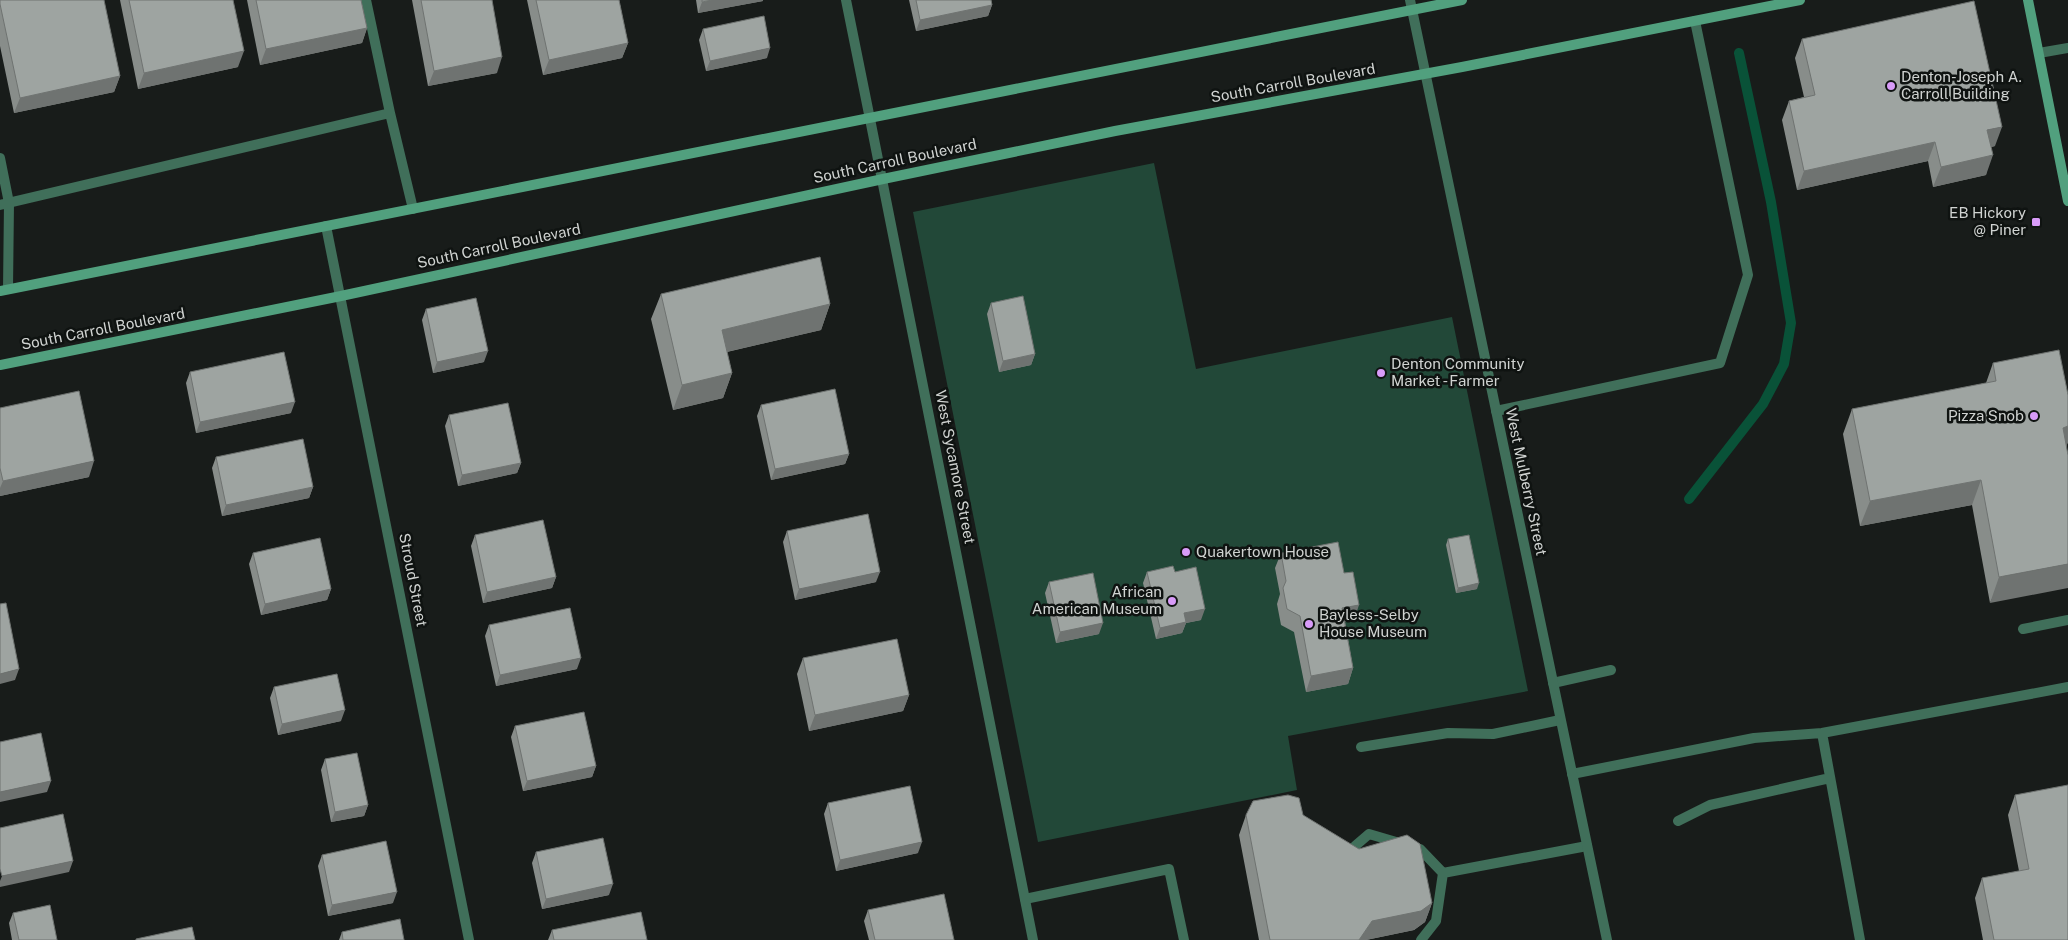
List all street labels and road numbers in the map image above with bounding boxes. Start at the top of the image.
street label: South Carroll Boulevard [1209,60,1376,105]
street label: South Carroll Boulevard [812,135,978,186]
street label: South Carroll Boulevard [416,220,582,271]
street label: South Carroll Boulevard [19,304,186,353]
street label: West Sycamore Street [932,389,979,545]
street label: West Mulberry Street [1503,407,1550,557]
street label: Stroud Street [396,532,431,628]

